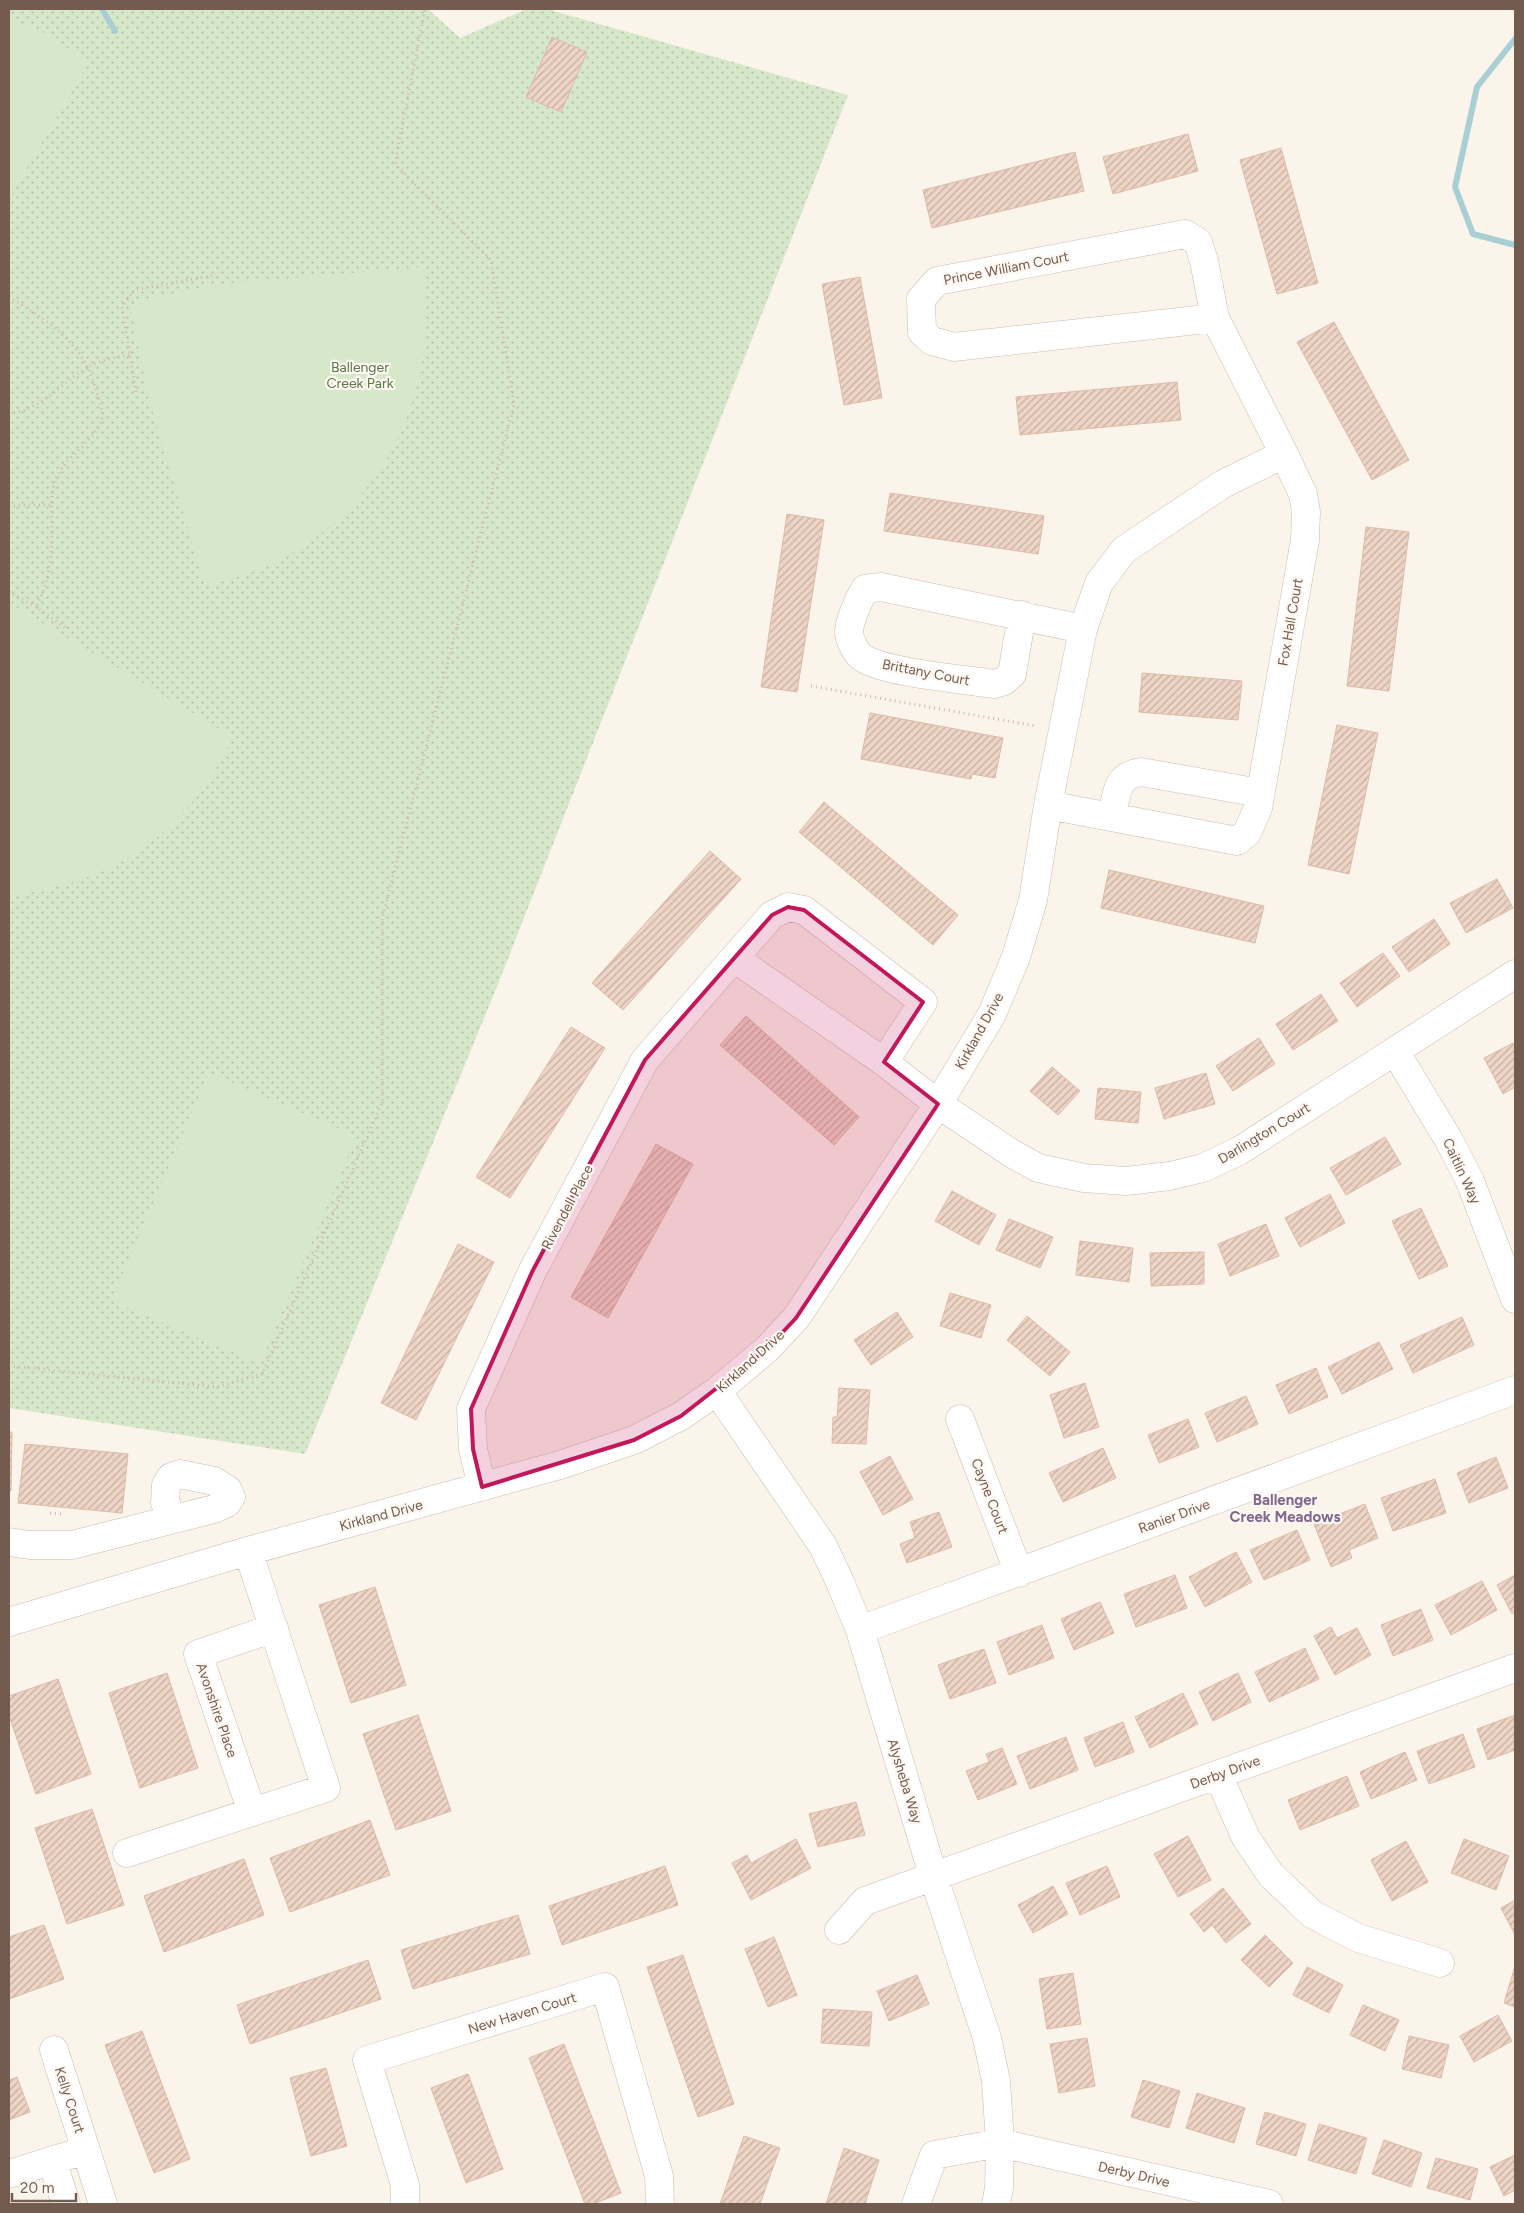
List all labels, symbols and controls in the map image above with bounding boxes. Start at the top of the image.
street label: Prince William Court [942,248,1070,289]
park label: Ballenger Creek Park [327,359,394,392]
street label: Fox Hall Court [1274,577,1307,667]
street label: Brittany Court [881,656,971,689]
street label: Kirkland Drive [951,989,1008,1073]
street label: Darlington Court [1215,1099,1313,1168]
street label: Caitlin Way [1439,1136,1484,1207]
street label: Rivendell Place [538,1162,597,1253]
street label: Kirkland Drive [713,1326,788,1396]
street label: Cayne Court [967,1456,1012,1536]
district label: Ballenger Creek Meadows [1230,1491,1340,1526]
street label: Kirkland Drive [338,1496,425,1535]
street label: Ranier Drive [1136,1496,1213,1537]
street label: Avonshire Place [192,1660,241,1760]
street label: Alysheba Way [884,1737,926,1826]
street label: Derby Drive [1188,1752,1263,1793]
street label: New Haven Court [466,1989,578,2038]
street label: Kelly Court [51,2065,88,2136]
street label: Derby Drive [1096,2158,1172,2191]
scale bar [12,2170,76,2202]
text: 20 m [20,2179,54,2197]

